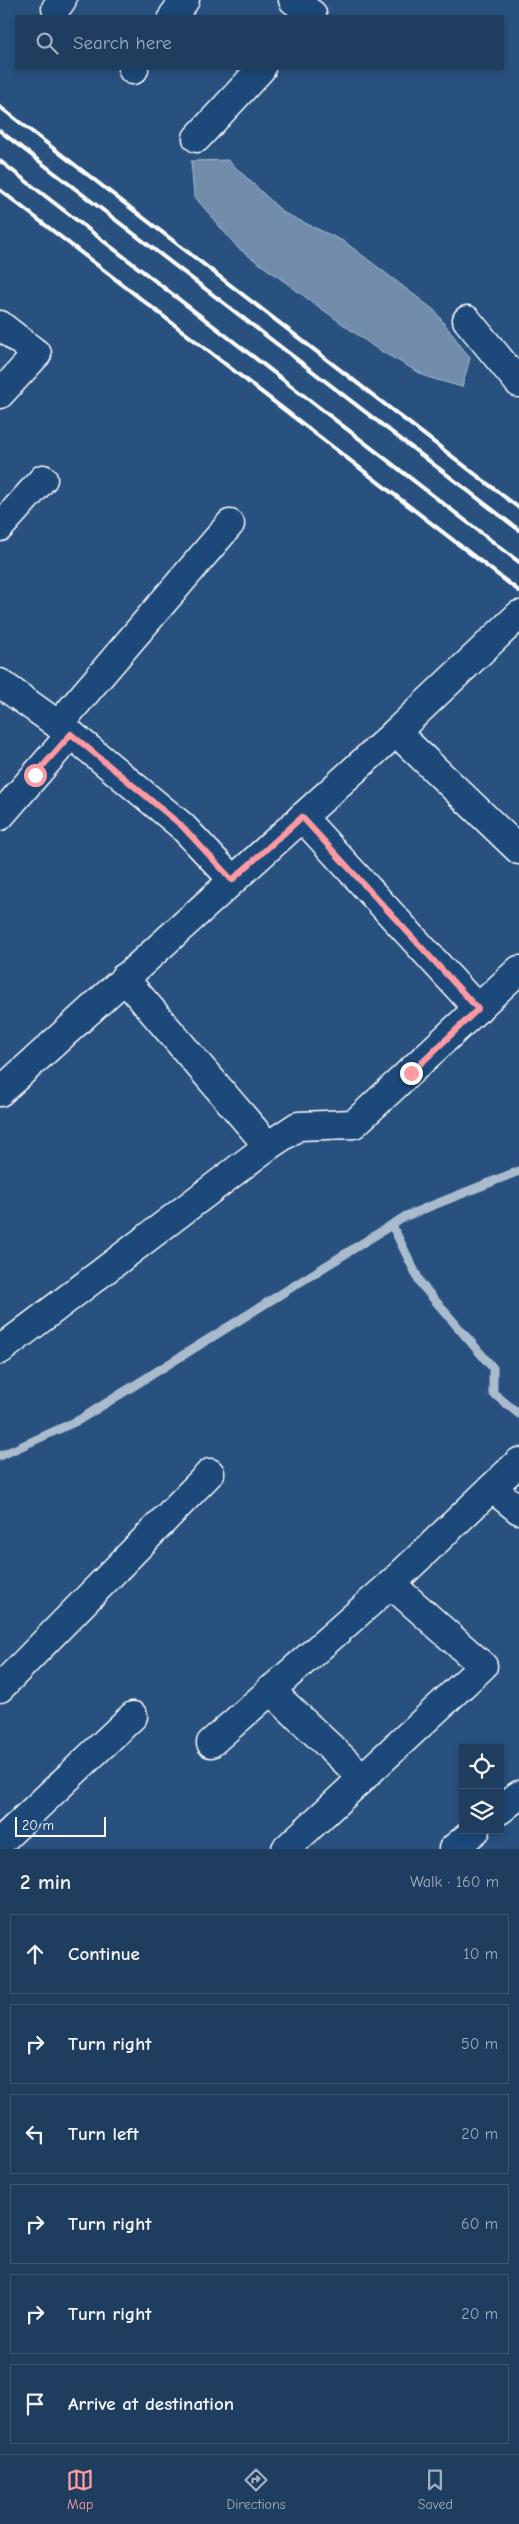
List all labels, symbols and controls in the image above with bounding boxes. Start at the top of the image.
search box [15,15,504,70]
icon: search [33,29,61,57]
text: Search here [73,32,172,54]
route start [24,764,47,787]
route end [400,1062,423,1085]
map controls [459,1744,504,1834]
button: locate [459,1744,504,1789]
button: layers [459,1789,504,1834]
scale bar [15,1814,106,1837]
text: 20 m [22,1817,54,1834]
text: 2 min [20,1870,71,1894]
text: Walk · 160 m [410,1873,499,1891]
icon: ahead [21,1940,49,1968]
text: Continue [68,1943,140,1965]
text: 10 m [463,1945,498,1963]
icon: right [21,2030,49,2058]
text: Turn right [68,2033,152,2055]
text: 50 m [461,2035,498,2053]
icon: left [21,2120,49,2148]
text: Turn left [68,2123,139,2145]
text: 20 m [461,2125,498,2143]
icon: right [21,2210,49,2238]
text: Turn right [68,2213,152,2235]
text: 60 m [461,2215,498,2233]
icon: right [21,2300,49,2328]
text: Turn right [68,2303,152,2325]
text: 20 m [461,2305,498,2323]
icon: arrive [21,2390,49,2418]
text: Arrive at destination [68,2393,234,2415]
tab: Map [66,2466,94,2513]
tab: Directions [226,2466,286,2513]
tab: Saved [418,2466,453,2513]

